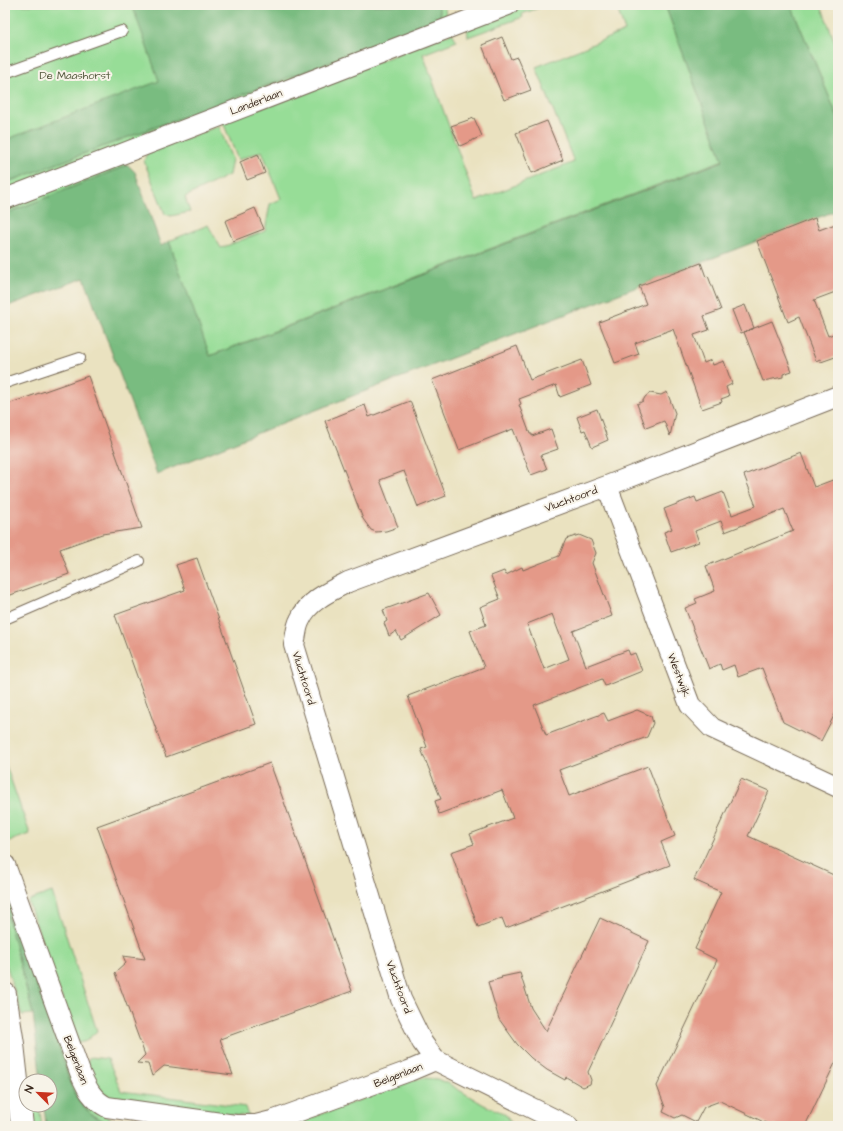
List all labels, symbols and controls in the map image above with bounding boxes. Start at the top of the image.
park label: De Maashorst [40,68,111,83]
street label: Landerlaan [228,85,285,119]
street label: Vluchtoord [543,482,600,515]
street label: Vluchtoord [289,649,319,707]
street label: Westwijk [664,651,694,699]
street label: Vluchtoord [383,959,416,1016]
street label: Belgenlaan [59,1033,92,1087]
street label: Belgenlaan [371,1059,425,1092]
north arrow [18,1073,58,1113]
text: N [21,1083,38,1095]

